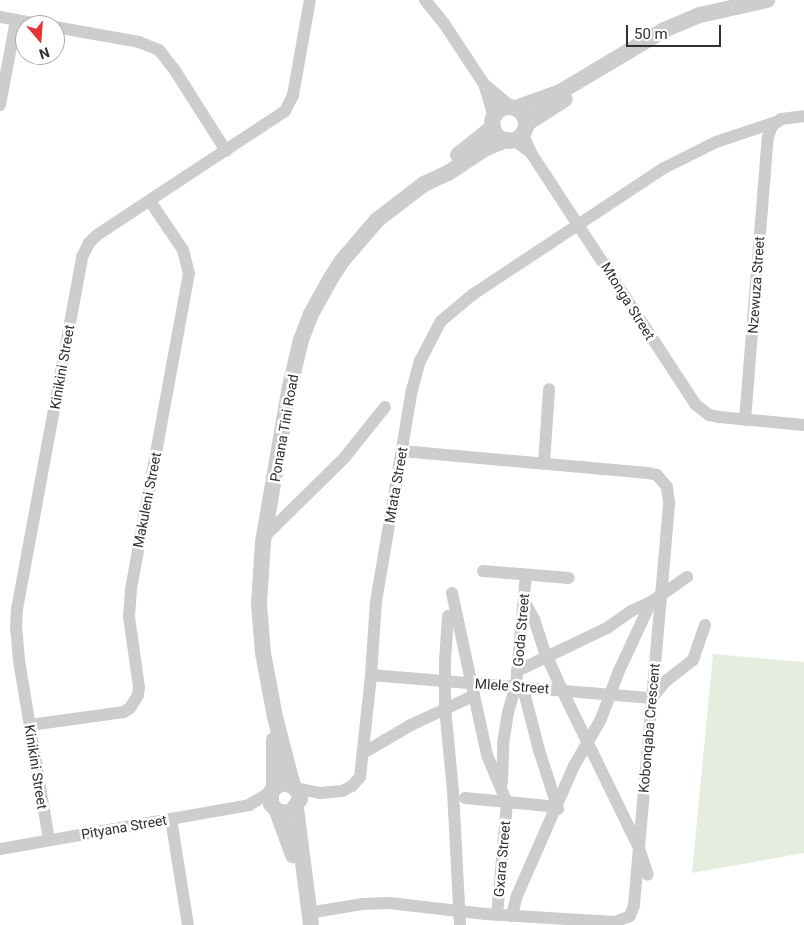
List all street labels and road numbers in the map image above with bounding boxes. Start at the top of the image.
street label: Nzewuza Street [744,236,768,334]
street label: Mtonga Street [597,259,659,343]
street label: Kinikini Street [46,324,78,410]
street label: Ponana Tini Road [266,373,302,483]
street label: Mtata Street [381,446,411,524]
street label: Makuleni Street [129,451,165,549]
street label: Goda Street [509,593,533,667]
street label: Kobonqaba Crescent [635,662,663,794]
street label: Mlele Street [474,675,550,697]
street label: Kinikini Street [21,724,51,810]
street label: Pityana Street [80,811,168,843]
street label: Gxara Street [490,820,514,898]

